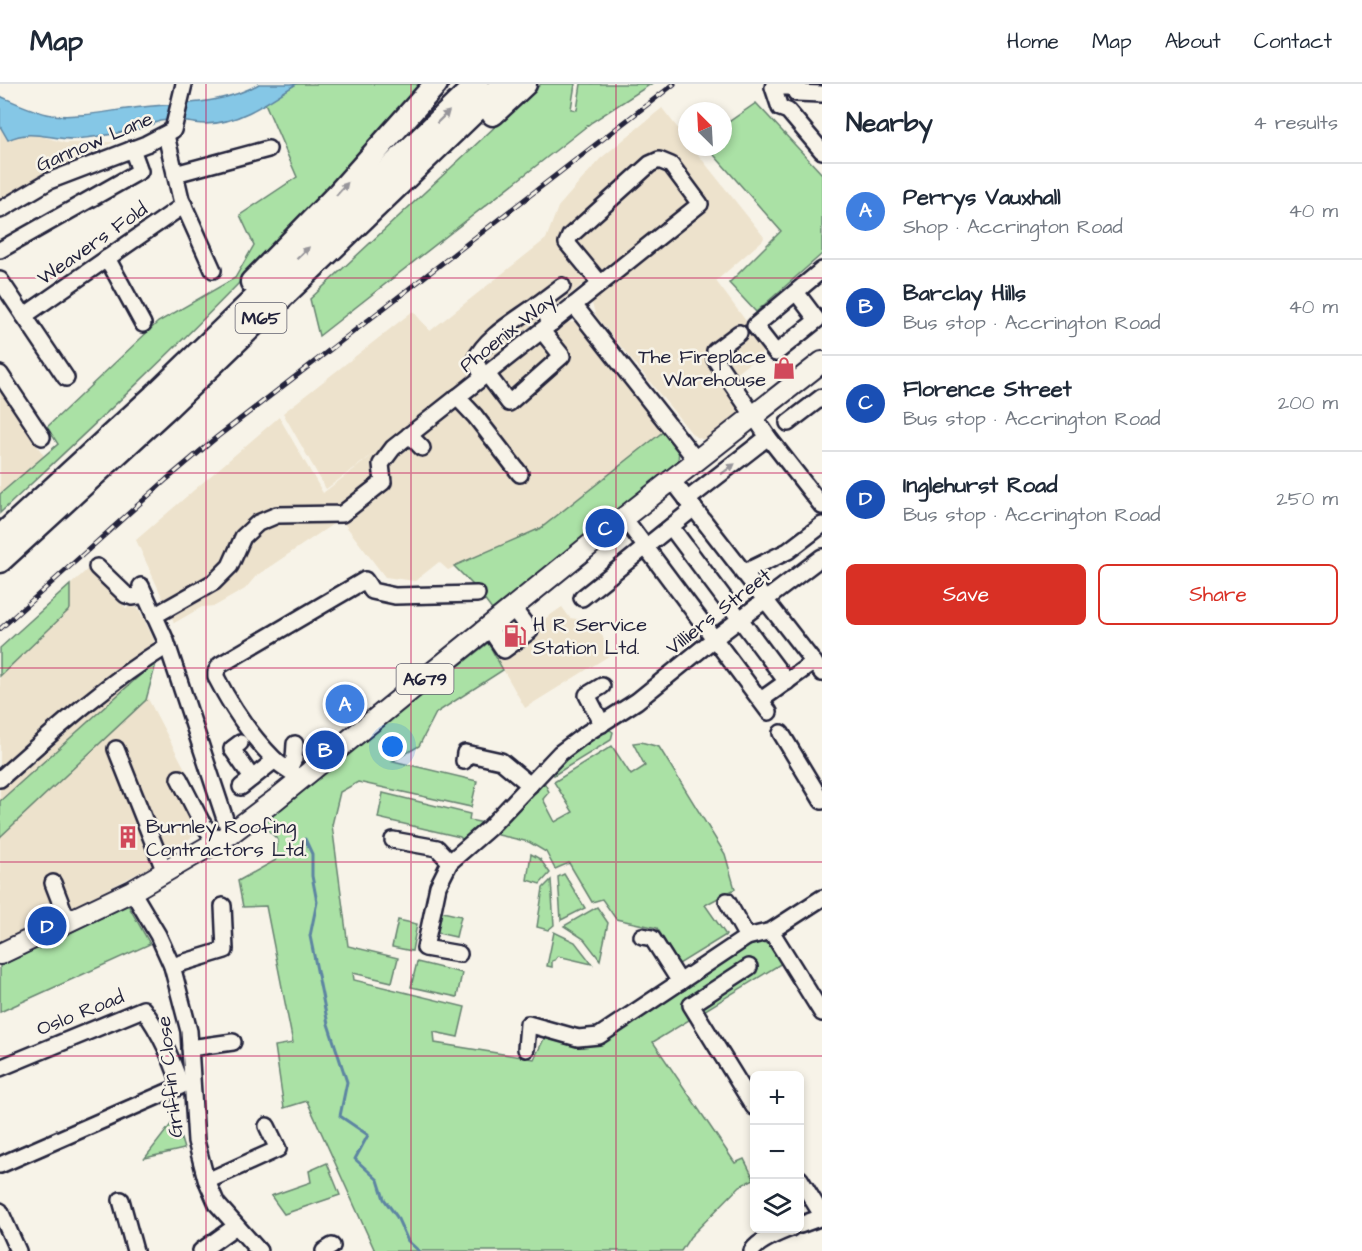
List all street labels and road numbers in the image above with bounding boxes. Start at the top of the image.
street label: Gannow Lane [32,105,157,179]
street label: Weavers Fold [32,195,153,292]
street label: Phoenix Way [454,286,562,380]
road number: M65 [236,303,286,333]
street label: Villiers Street [660,562,777,662]
road number: A679 [396,664,454,694]
street label: Oslo Road [33,983,128,1043]
street label: Griffin Close [150,1015,190,1139]

